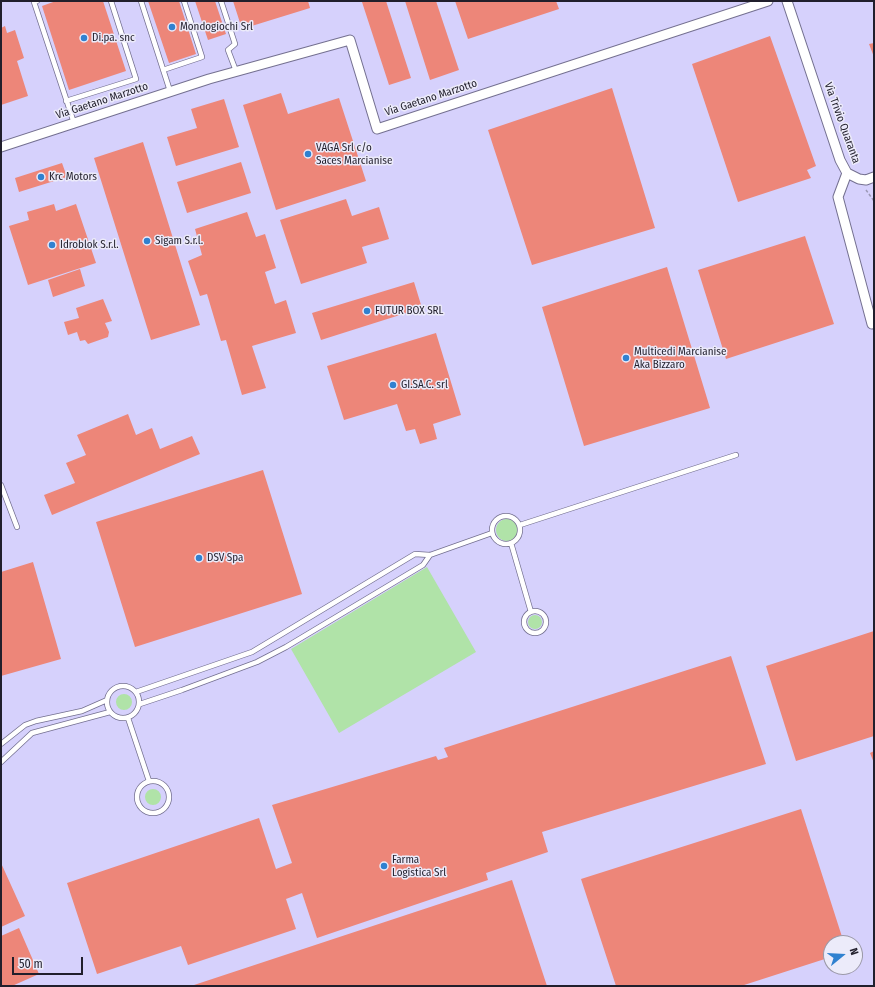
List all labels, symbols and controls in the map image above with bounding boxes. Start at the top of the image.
place label: Mondogiochi Srl [180,20,253,34]
marker: Mondogiochi Srl [167,22,177,32]
place label: Di.pa. snc [92,31,135,45]
marker: Di.pa. snc [79,33,89,43]
street label: Via Gaetano Marzotto [383,77,479,119]
street label: Via Gaetano Marzotto [54,80,150,122]
street label: Via Trivio Quaranta [821,81,863,165]
place label: VAGA Srl c/o Saces Marcianise [316,141,392,167]
marker: VAGA Srl c/o Saces Marcianise [303,149,313,159]
place label: Krc Motors [49,170,97,184]
marker: Krc Motors [36,172,46,182]
place label: Sigam S.r.l. [155,234,203,248]
marker: Sigam S.r.l. [142,236,152,246]
place label: Idroblok S.r.l. [60,238,119,252]
marker: Idroblok S.r.l. [47,240,57,250]
place label: FUTUR BOX SRL [375,304,443,318]
marker: FUTUR BOX SRL [362,306,372,316]
place label: Multicedi Marcianise Aka Bizzaro [634,345,726,371]
marker: Multicedi Marcianise Aka Bizzaro [621,353,631,363]
place label: GI.SA.C. srl [401,378,448,392]
marker: GI.SA.C. srl [388,380,398,390]
place label: DSV Spa [207,551,243,565]
marker: DSV Spa [194,553,204,563]
place label: Farma Logistica Srl [392,853,446,879]
marker: Farma Logistica Srl [379,861,389,871]
north arrow [823,935,863,975]
text: N [847,946,861,957]
scale bar [14,949,85,975]
text: 50 m [19,957,43,971]

